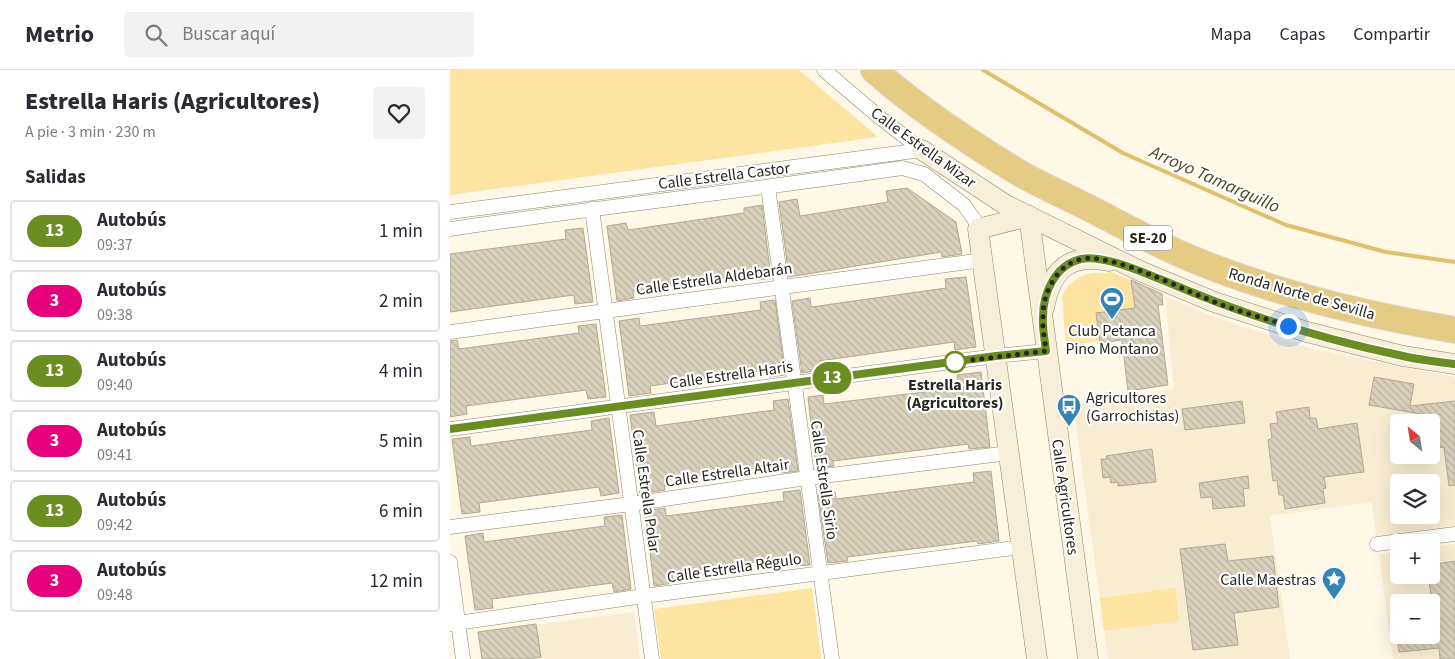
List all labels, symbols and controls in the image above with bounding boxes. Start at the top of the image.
search box [124,12,474,57]
text: Metrio [25,17,94,52]
icon: search [142,21,170,49]
text: Buscar aquí [182,21,275,48]
text: Mapa [1211,22,1252,47]
text: Capas [1280,22,1325,47]
text: Compartir [1353,22,1430,47]
text: Estrella Haris (Agricultores) [25,84,320,119]
button: heart [373,87,425,139]
street label: Calle Estrella Mizar [866,102,981,194]
text: A pie · 3 min · 230 m [25,121,156,143]
water label: Arroyo Tamarguillo [1145,139,1284,219]
street label: Calle Estrella Castor [657,157,792,195]
text: Salidas [25,164,86,191]
text: Autobús [97,207,166,234]
text: 13 [45,218,64,243]
text: 1 min [379,218,423,245]
road number: SE-20 [1124,226,1172,250]
text: 09:37 [97,234,133,256]
street label: Calle Estrella Aldebarán [635,257,794,301]
street label: Ronda Norte de Sevilla [1226,262,1378,325]
text: Autobús [97,277,166,304]
sports icon: Club Petanca Pino Montano [1099,286,1125,320]
text: 3 [50,288,59,313]
text: 2 min [379,288,423,315]
text: 09:38 [97,304,133,326]
your location [1276,314,1301,339]
place label: Club Petanca Pino Montano [1065,320,1159,360]
text: Autobús [97,347,166,374]
marker: Estrella Haris (Agricultores) [944,351,966,373]
street label: Calle Estrella Haris [668,355,794,395]
text: 13 [45,358,64,383]
text: 4 min [379,358,423,385]
line badge: 13 [810,362,854,394]
text: 13 [822,365,842,390]
text: 09:40 [97,374,133,396]
place label: Estrella Haris (Agricultores) [907,374,1003,414]
place label: Agricultores (Garrochistas) [1086,387,1179,427]
bus stop icon: Agricultores (Garrochistas) [1056,393,1082,427]
north arrow [1390,414,1440,464]
map controls [1390,414,1440,644]
text: Autobús [97,417,166,444]
street label: Calle Estrella Sirio [805,419,843,541]
text: 3 [50,428,59,453]
text: 5 min [379,428,423,455]
street label: Calle Estrella Polar [626,428,666,555]
street label: Calle Agricultores [1046,438,1084,557]
text: 09:41 [97,444,133,466]
street label: Calle Estrella Altair [664,453,791,493]
button: layers [1390,474,1440,524]
text: Autobús [97,487,166,514]
text: 13 [45,498,64,523]
text: 6 min [379,498,423,525]
text: 09:42 [97,514,133,536]
button: + [1390,534,1440,584]
street label: Calle Estrella Régulo [665,548,803,588]
text: Autobús [97,557,166,584]
place icon: Calle Maestras [1321,566,1347,600]
text: 3 [50,568,59,593]
text: 12 min [369,568,423,595]
place label: Calle Maestras [1220,569,1316,591]
text: 09:48 [97,584,133,606]
button: − [1390,594,1440,644]

